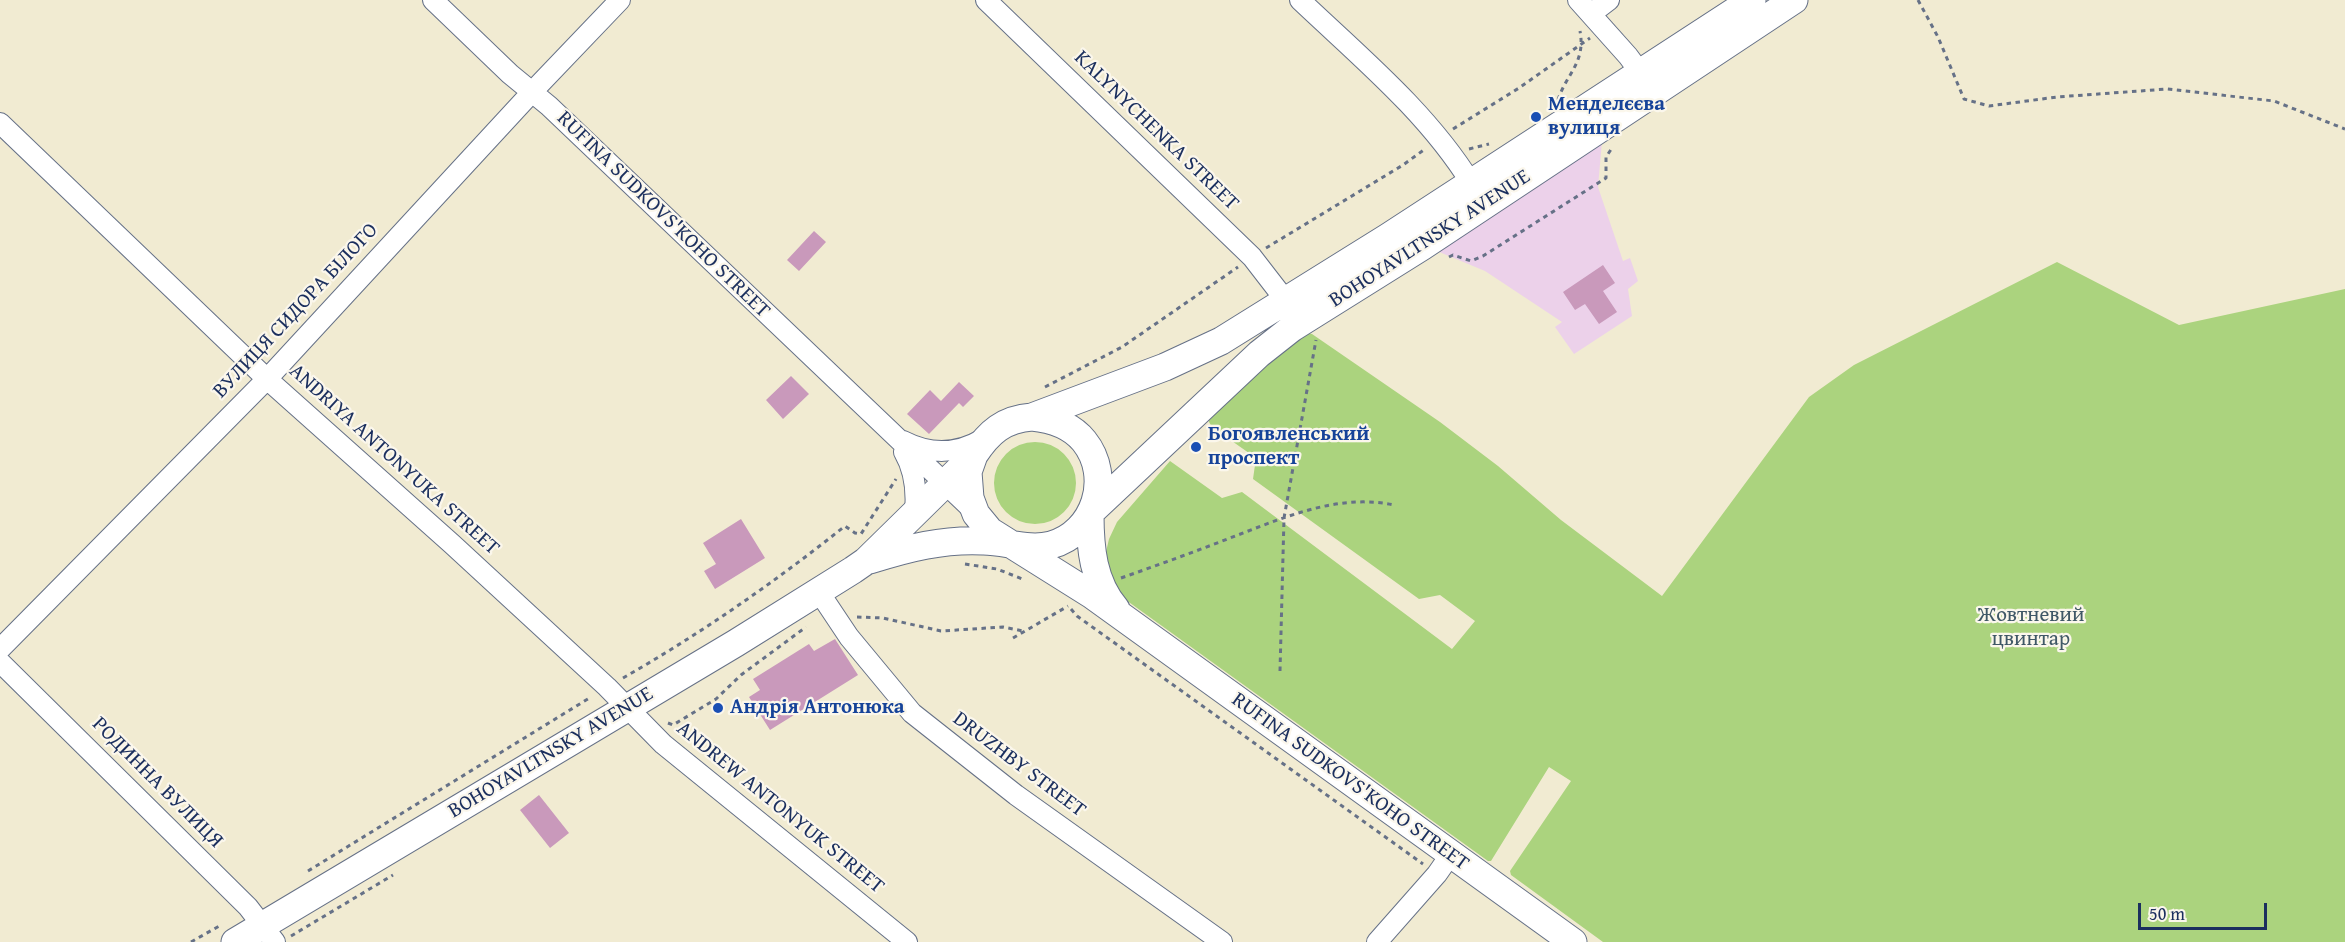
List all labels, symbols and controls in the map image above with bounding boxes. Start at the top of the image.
street label: KALYNYCHENKA STREET [1068,46,1244,216]
place label: Менделєєва вулиця [1548,92,1665,142]
street label: RUFINA SUDKOVS'KOHO STREET [551,106,775,324]
marker: Менделєєва вулиця [1529,110,1543,124]
street label: BOHOYAVLTNSKY AVENUE [1325,165,1535,313]
street label: ВУЛИЦЯ СИДОРА БІЛОГО [208,218,384,404]
street label: ANDRIYA ANTONYUKA STREET [284,359,504,561]
place label: Богоявленський проспект [1208,422,1369,472]
marker: Богоявленський проспект [1189,440,1203,454]
park label: Жовтневий цвинтар [1978,603,2084,653]
street label: BOHOYAVLTNSKY AVENUE [444,682,658,824]
street label: RUFINA SUDKOVS'KOHO STREET [1227,687,1473,877]
place label: Андрія Антонюка [730,695,905,721]
marker: Андрія Антонюка [711,701,725,715]
street label: DRUZHBY STREET [948,707,1090,823]
street label: РОДИННА ВУЛИЦЯ [86,712,228,854]
street label: ANDREW ANTONYUK STREET [671,716,889,900]
scale bar [2141,891,2270,929]
text: 50 m [2149,900,2185,927]

